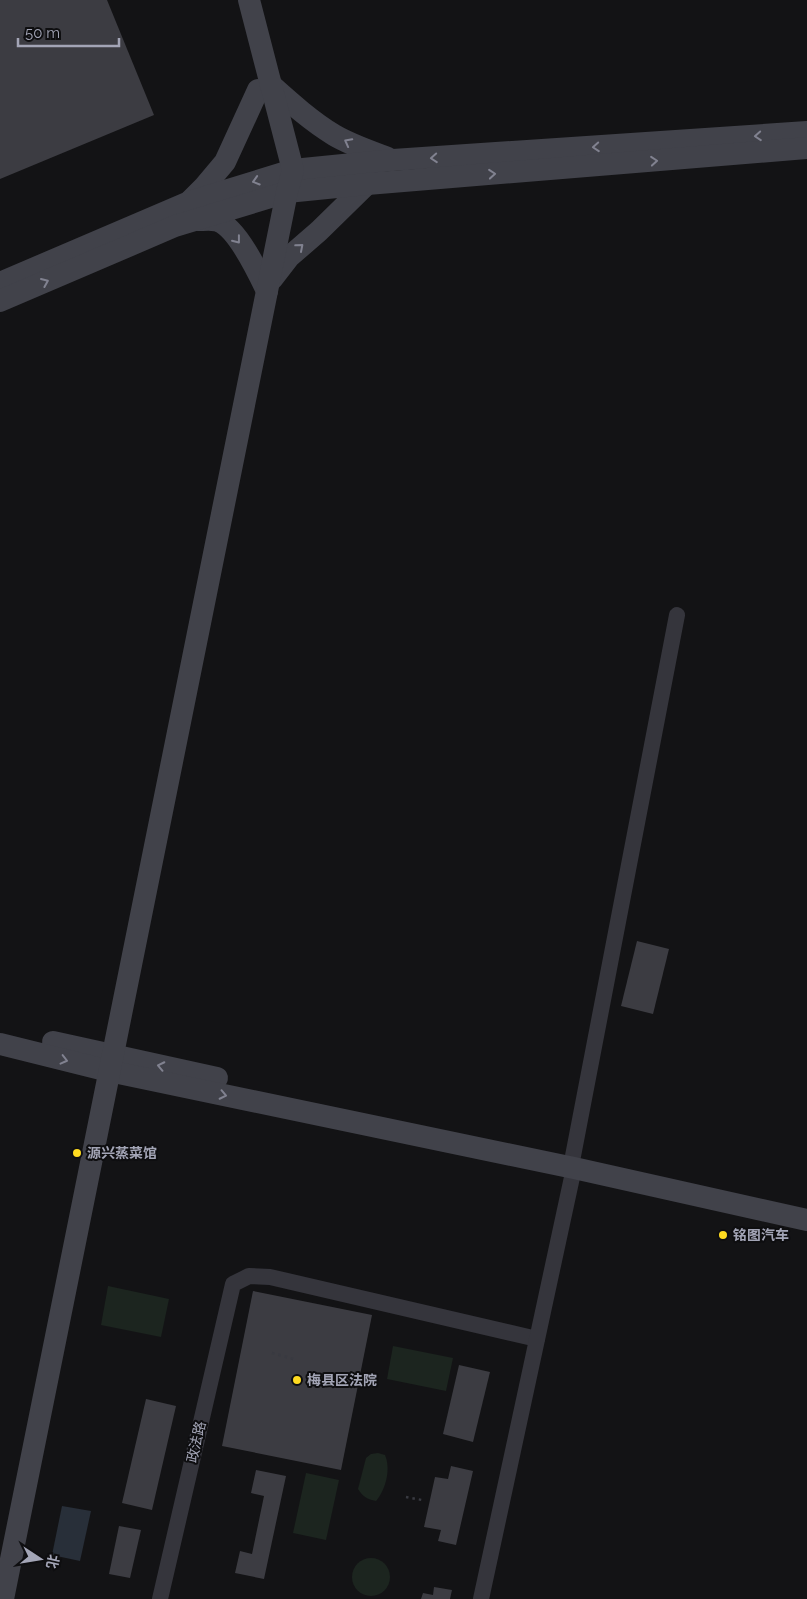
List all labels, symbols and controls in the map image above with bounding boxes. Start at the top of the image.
scale bar [18,15,119,47]
text: 50 m [25,24,60,42]
one-way arrow [754,130,762,141]
one-way arrow [344,138,353,148]
one-way arrow [592,141,600,152]
one-way arrow [430,152,438,163]
one-way arrow [650,155,658,166]
one-way arrow [488,168,496,179]
one-way arrow [253,176,261,186]
one-way arrow [232,234,240,243]
one-way arrow [294,244,303,253]
one-way arrow [40,277,49,288]
one-way arrow [60,1054,69,1065]
one-way arrow [156,1061,165,1072]
one-way arrow [218,1089,227,1100]
place label: 源兴蒸菜馆 [87,1145,157,1161]
marker: 源兴蒸菜馆 [71,1147,83,1159]
place label: 铭图汽车 [733,1227,789,1243]
marker: 铭图汽车 [717,1229,729,1241]
place label: 梅县区法院 [307,1372,377,1388]
marker: 梅县区法院 [291,1374,303,1386]
street label: 政法路 [183,1420,209,1464]
north arrow [15,1534,65,1584]
text: 北 [43,1553,62,1570]

